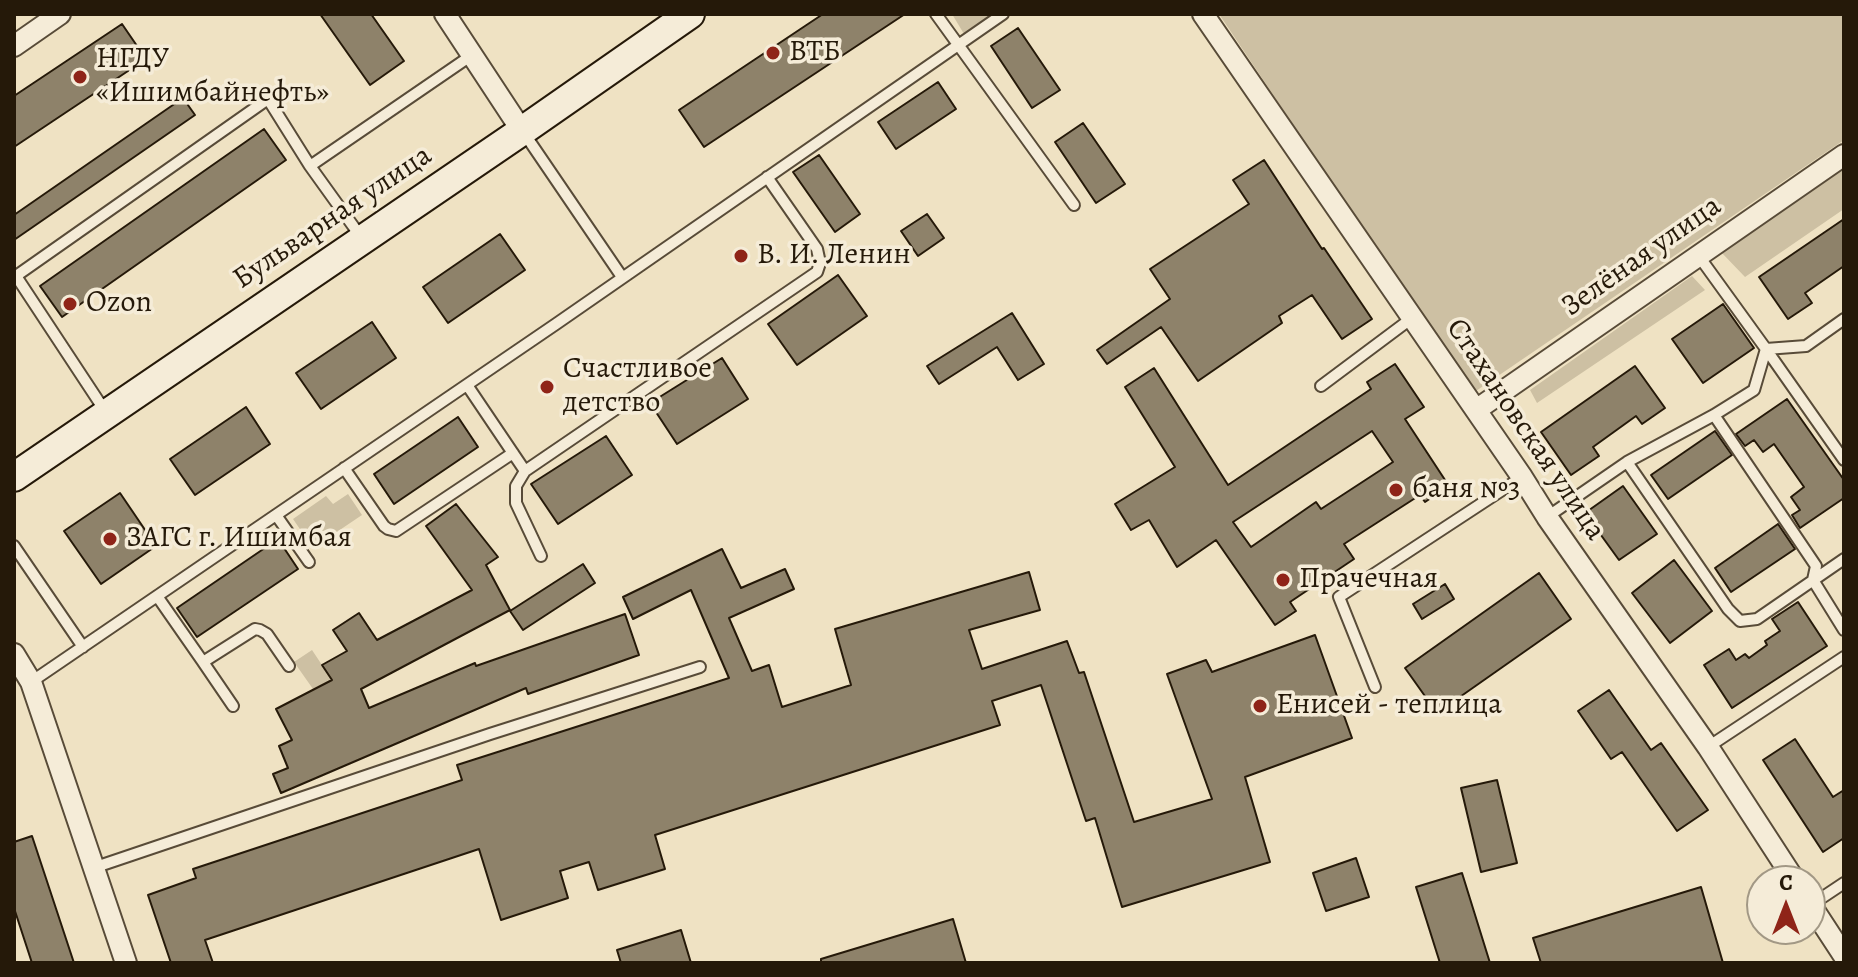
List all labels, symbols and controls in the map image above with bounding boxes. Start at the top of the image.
place label: ВТБ [789,35,841,71]
place label: НГДУ «Ишимбайнефть» [96,42,329,112]
marker: ВТБ [764,44,782,62]
marker: НГДУ «Ишимбайнефть» [71,68,89,86]
street label: Бульварная улица [227,138,439,298]
street label: Зелёная улица [1555,189,1729,325]
place label: В. И. Ленин [757,238,911,274]
marker: В. И. Ленин [732,247,750,265]
place label: Ozon [86,286,152,322]
marker: Ozon [61,295,79,313]
street label: Стахановская улица [1437,312,1613,548]
place label: Счастливое детство [563,352,712,422]
marker: Счастливое детство [538,378,556,396]
place label: баня №3 [1412,472,1521,508]
marker: баня №3 [1387,481,1405,499]
place label: ЗАГС г. Ишимбая [126,521,352,557]
marker: ЗАГС г. Ишимбая [101,530,119,548]
place label: Прачечная [1299,562,1438,598]
marker: Прачечная [1274,571,1292,589]
place label: Енисей - теплица [1276,688,1502,724]
marker: Енисей - теплица [1251,697,1269,715]
north arrow [1746,865,1826,945]
text: С [1779,868,1793,898]

